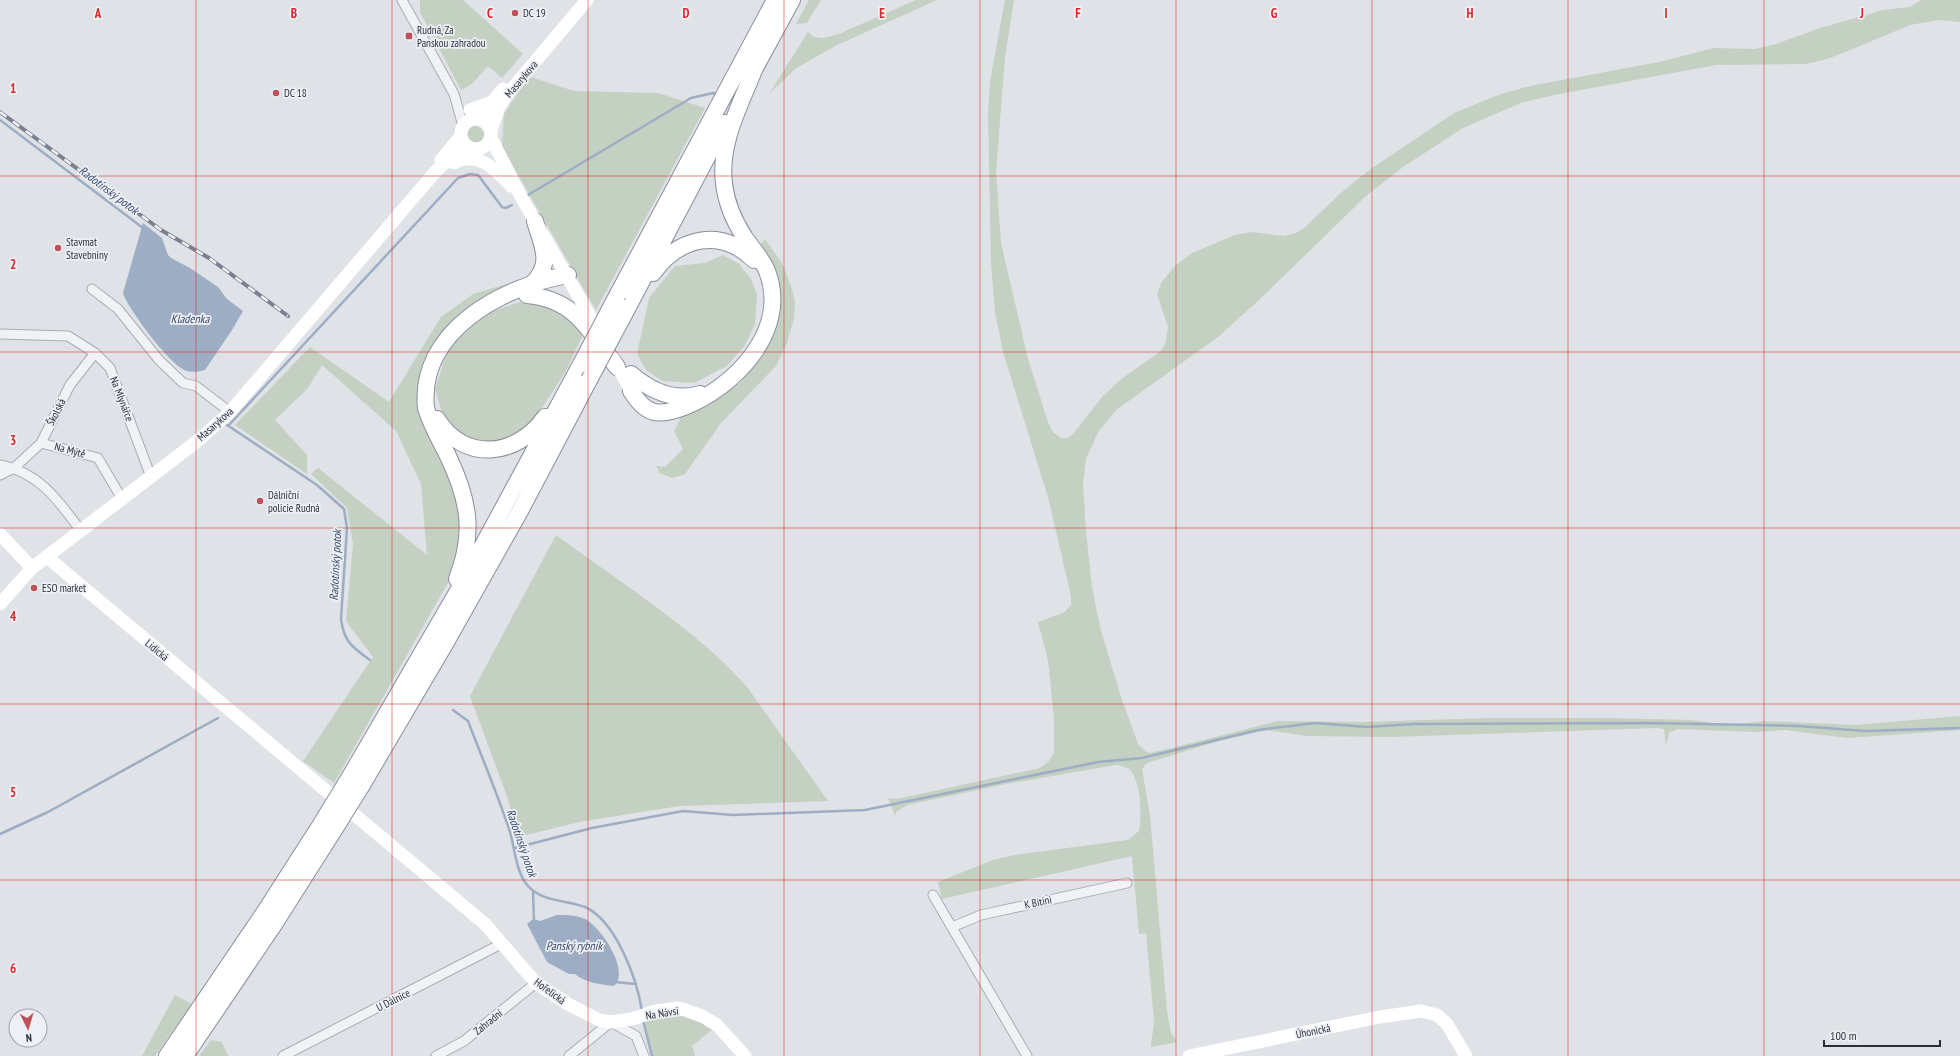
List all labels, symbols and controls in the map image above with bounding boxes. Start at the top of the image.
text: A [94,5,102,22]
text: B [291,5,297,22]
text: C [487,5,493,22]
text: D [683,5,690,22]
text: E [879,5,885,22]
text: F [1075,5,1081,22]
text: G [1271,5,1278,22]
text: H [1467,5,1474,22]
text: I [1664,5,1668,22]
text: J [1859,5,1864,22]
place label: DC 19 [523,6,546,20]
marker: DC 19 [510,8,520,18]
place label: Rudná, Za Panskou zahradou [417,23,486,50]
marker: Rudná, Za Panskou zahradou [404,31,414,41]
street label: Masarykova [501,58,541,100]
text: 1 [10,80,16,97]
place label: DC 18 [284,86,307,100]
marker: DC 18 [271,88,281,98]
water label: Radotínský potok [76,163,143,218]
place label: Stavmat Stavebniny [66,235,109,262]
marker: Stavmat Stavebniny [53,243,63,253]
text: 2 [10,256,16,273]
water label: Kladenka [171,311,210,326]
street label: Na Mlynářce [107,375,137,424]
street label: Školská [43,396,69,428]
street label: Masarykova [194,404,236,444]
text: 3 [10,432,16,449]
street label: Na Mýtě [53,439,87,461]
place label: Dálniční policie Rudná [268,488,320,515]
marker: Dálniční policie Rudná [255,496,265,506]
water label: Radotínský potok [326,528,344,601]
place label: ESO market [42,581,86,595]
marker: ESO market [29,583,39,593]
text: 4 [10,608,17,625]
street label: Lidická [142,636,172,664]
text: 5 [10,784,16,801]
water label: Radotínský potok [503,807,541,880]
street label: K Bitíni [1023,892,1053,912]
water label: Panský rybník [546,938,603,953]
text: 6 [10,960,16,977]
street label: Hořelická [531,975,569,1007]
street label: U Dálnice [374,985,413,1014]
street label: Na Návsi [644,1003,680,1023]
street label: Zahradní [471,1006,506,1038]
north arrow [8,1008,48,1048]
street label: Úhonická [1294,1021,1332,1041]
scale bar [1824,1022,1940,1048]
text: 100 m [1830,1028,1857,1043]
text: N [25,1031,32,1045]

